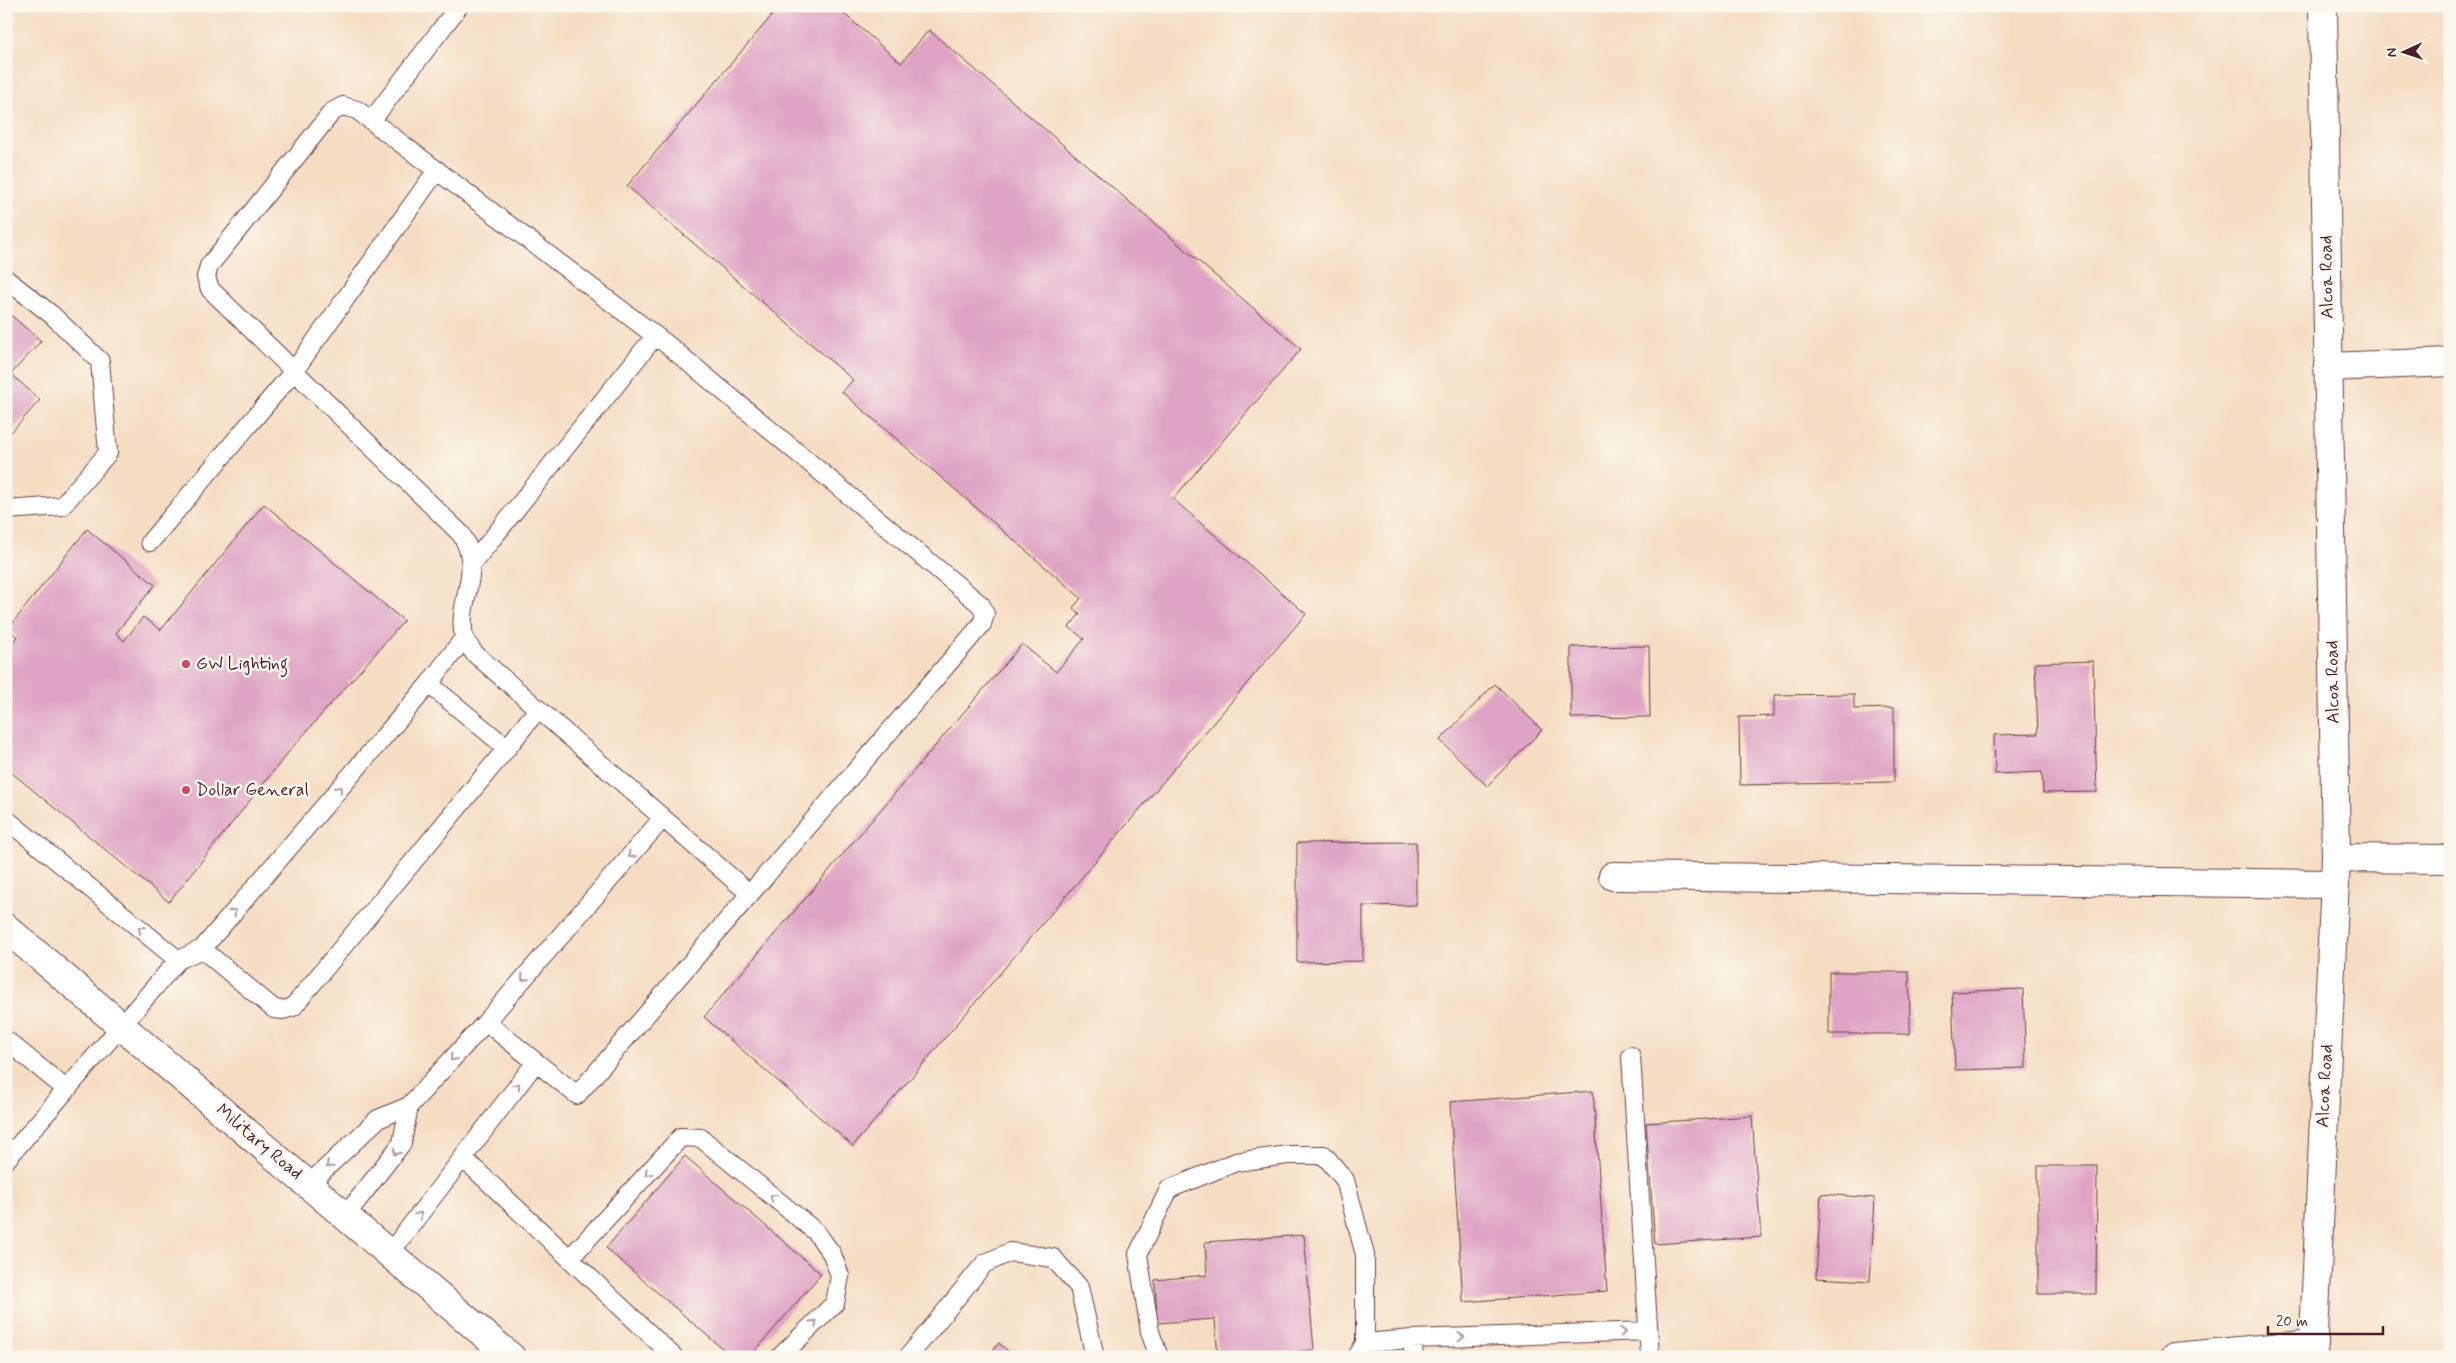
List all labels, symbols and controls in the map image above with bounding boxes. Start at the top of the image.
north arrow [2378,28,2428,78]
text: N [2383,47,2401,58]
street label: Alcoa Road [2314,235,2340,319]
street label: Alcoa Road [2320,640,2346,724]
place label: GW Lighting [196,652,288,678]
marker: GW Lighting [180,658,192,670]
place label: Dollar General [196,778,309,802]
marker: Dollar General [180,784,192,796]
one-way arrow [333,786,342,795]
one-way arrow [628,850,637,859]
one-way arrow [228,909,237,918]
one-way arrow [137,926,146,935]
one-way arrow [521,972,530,981]
street label: Alcoa Road [2311,1044,2339,1128]
one-way arrow [450,1053,459,1062]
one-way arrow [512,1083,520,1092]
street label: Military Road [210,1099,308,1185]
one-way arrow [393,1146,401,1155]
one-way arrow [326,1159,335,1168]
one-way arrow [644,1168,653,1177]
one-way arrow [769,1193,778,1202]
one-way arrow [413,1212,421,1221]
scale bar [2268,1303,2384,1335]
text: 20 m [2276,1312,2308,1332]
one-way arrow [809,1319,818,1328]
one-way arrow [1620,1327,1628,1337]
one-way arrow [1457,1332,1465,1343]

